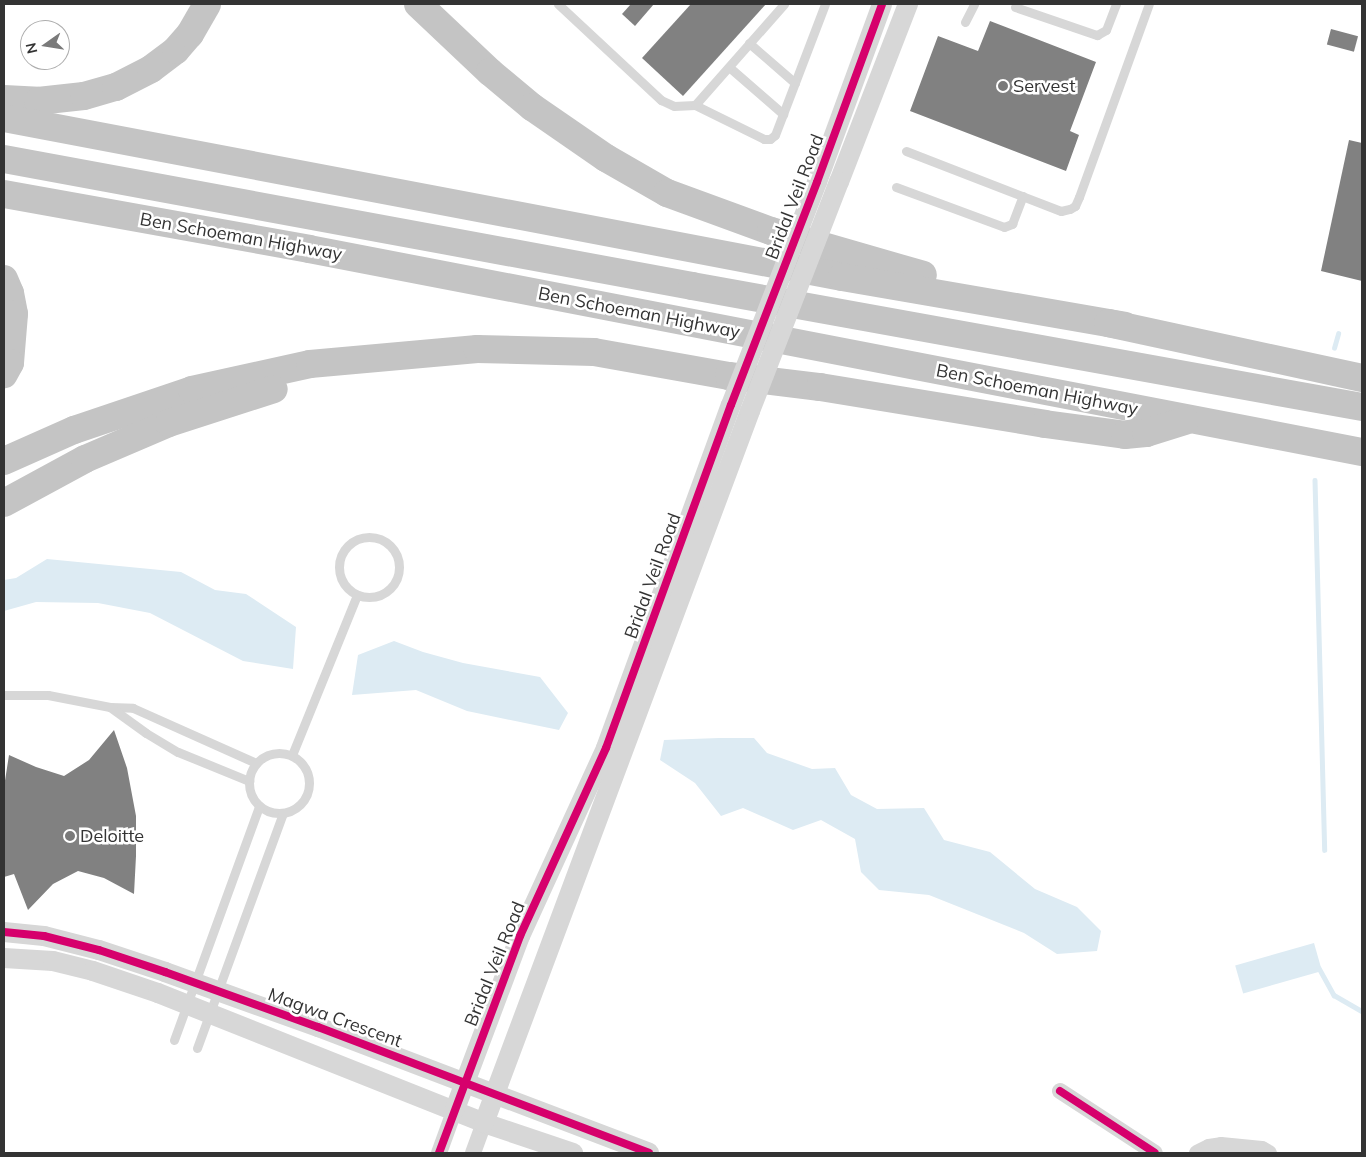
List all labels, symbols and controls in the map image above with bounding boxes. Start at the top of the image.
north arrow [20,20,70,70]
text: N [21,41,41,55]
place label: Servest [1013,75,1075,97]
marker: Servest [997,80,1009,92]
street label: Bridal Veil Road [761,131,829,263]
street label: Ben Schoeman Highway [138,209,344,265]
street label: Ben Schoeman Highway [536,283,742,343]
street label: Ben Schoeman Highway [934,360,1140,420]
street label: Bridal Veil Road [620,510,686,642]
place label: Deloitte [80,825,144,847]
marker: Deloitte [64,830,76,842]
street label: Bridal Veil Road [460,899,530,1029]
street label: Magwa Crescent [265,984,405,1052]

